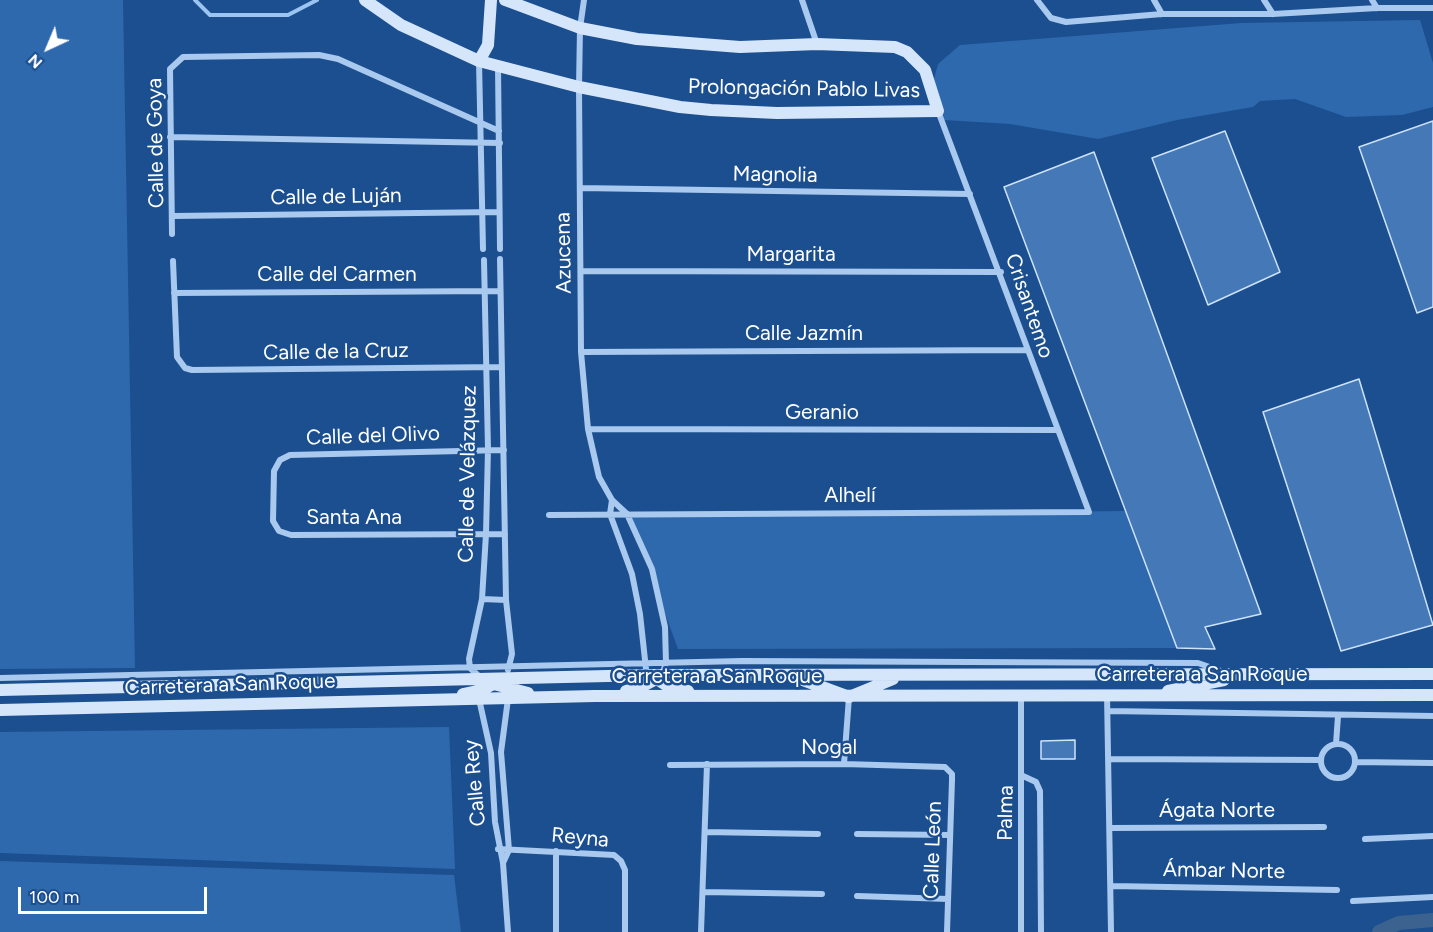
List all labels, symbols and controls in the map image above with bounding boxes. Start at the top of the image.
north arrow [18,18,78,78]
text: N [24,50,46,72]
street label: Prolongación Pablo Livas [688,74,920,104]
street label: Calle de Goya [142,78,170,208]
street label: Magnolia [732,162,818,188]
street label: Calle de Luján [270,183,402,211]
street label: Azucena [551,212,577,294]
street label: Margarita [746,242,836,268]
street label: Crisantemo [999,250,1059,362]
street label: Calle del Carmen [257,262,417,288]
street label: Calle Jazmín [745,321,863,347]
street label: Calle de la Cruz [263,338,409,366]
street label: Calle de Velázquez [454,385,482,563]
street label: Geranio [785,400,859,426]
street label: Calle del Olivo [306,421,440,451]
street label: Alhelí [824,483,876,509]
street label: Santa Ana [306,505,402,531]
street label: Carretera a San Roque [1097,662,1307,688]
street label: Carretera a San Roque [612,664,822,690]
street label: Carretera a San Roque [124,669,336,701]
street label: Nogal [801,735,857,761]
street label: Calle Rey [459,739,491,827]
street label: Palma [993,785,1019,841]
street label: Ágata Norte [1159,798,1275,824]
street label: Calle León [919,801,947,899]
street label: Reyna [550,823,610,853]
street label: Ámbar Norte [1163,857,1285,885]
scale bar [21,875,210,913]
text: 100 m [29,886,79,908]

